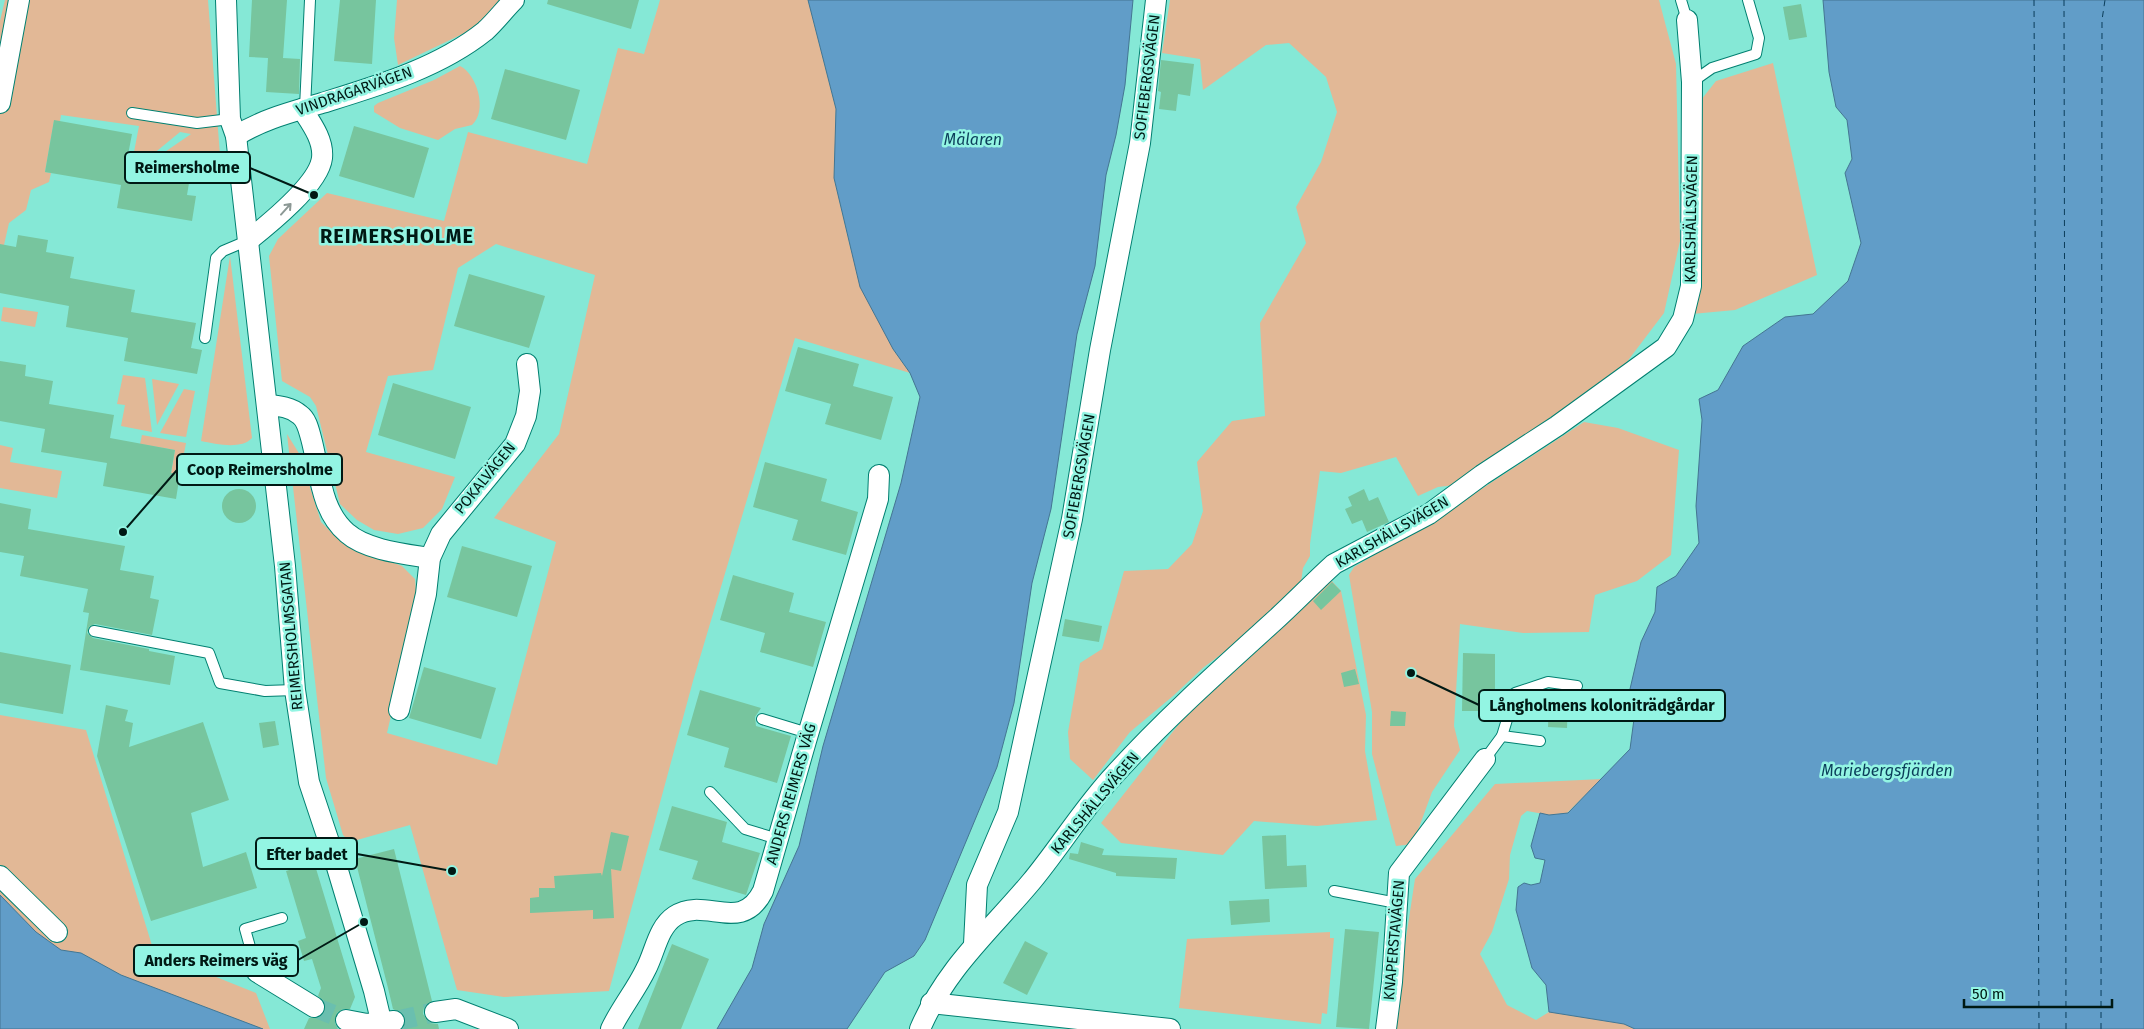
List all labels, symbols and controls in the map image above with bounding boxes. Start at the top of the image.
street label: SOFIEBERGSVÄGEN [1130,13,1164,141]
street label: VINDRAGARVÄGEN [294,63,414,119]
water label: Mälaren [944,130,1002,149]
callout: Reimersholme [125,152,250,183]
street label: KARLSHÄLLSVÄGEN [1681,155,1701,283]
text: Reimersholme [135,158,240,177]
one-way arrow [280,202,292,215]
district label: REIMERSHOLME [320,224,474,248]
street label: SOFIEBERGSVÄGEN [1059,412,1099,540]
street label: POKALVÄGEN [451,438,519,518]
callout: Coop Reimersholme [177,454,342,485]
text: Coop Reimersholme [187,460,333,479]
street label: KARLSHÄLLSVÄGEN [1332,492,1452,572]
street label: REIMERSHOLMSGATAN [276,561,306,711]
callout: Långholmens koloniträdgårdar [1479,690,1725,721]
text: Långholmens koloniträdgårdar [1489,696,1715,715]
street label: ANDERS REIMERS VÄG [762,721,820,867]
street label: KARLSHÄLLSVÄGEN [1047,748,1143,858]
water label: Mariebergsfjärden [1821,761,1953,780]
callout: Efter badet [256,838,357,869]
text: Efter badet [266,845,349,864]
street label: KNAPERSTAVÄGEN [1380,879,1408,1001]
callout: Anders Reimers väg [134,945,298,976]
text: Anders Reimers väg [143,951,288,970]
scale bar [1964,976,2112,1008]
text: 50 m [1972,985,2005,1003]

